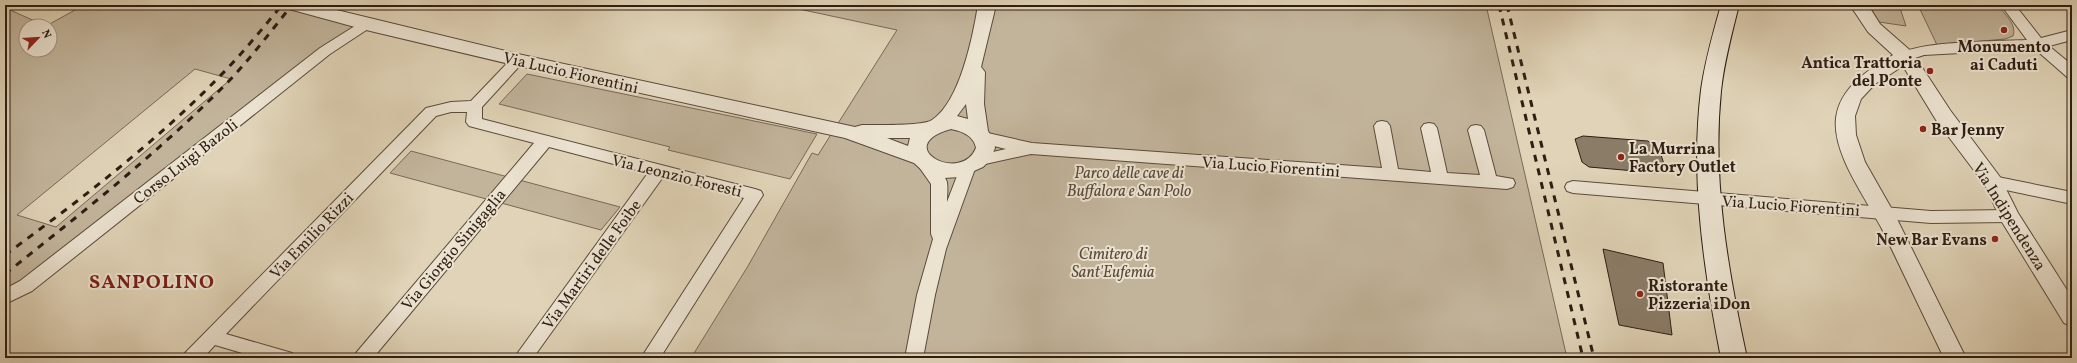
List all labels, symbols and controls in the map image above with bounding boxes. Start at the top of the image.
north arrow [18,18,58,58]
marker: Monumento ai Caduti [1999,25,2009,35]
text: N [37,28,54,41]
place label: Monumento ai Caduti [1957,37,2051,77]
street label: Via Lucio Fiorentini [501,48,641,100]
place label: Antica Trattoria del Ponte [1801,53,1922,93]
marker: Antica Trattoria del Ponte [1925,66,1935,76]
street label: Corso Luigi Bazoli [129,115,243,210]
place label: Bar Jenny [1931,120,2005,142]
marker: Bar Jenny [1918,124,1928,134]
place label: La Murrina Factory Outlet [1629,139,1736,179]
street label: Via Leonzio Foresti [609,150,744,204]
street label: Via Lucio Fiorentini [1201,152,1341,184]
marker: La Murrina Factory Outlet [1616,152,1626,162]
street label: Via Indipendenza [1966,159,2050,275]
park label: Parco delle cave di Buffalora e San Polo [1067,163,1192,203]
street label: Via Giorgio Sinigaglia [397,185,512,316]
street label: Via Emilio Rizzi [265,188,360,285]
street label: Via Lucio Fiorentini [1721,191,1861,223]
street label: Via Martiri delle Foibe [538,196,647,335]
place label: New Bar Evans [1876,230,1987,252]
marker: New Bar Evans [1990,234,2000,244]
park label: Cimitero di Sant'Eufemia [1071,244,1155,284]
district label: SANPOLINO [89,269,215,297]
place label: Ristorante Pizzeria iDon [1648,276,1751,316]
marker: Ristorante Pizzeria iDon [1635,289,1645,299]

